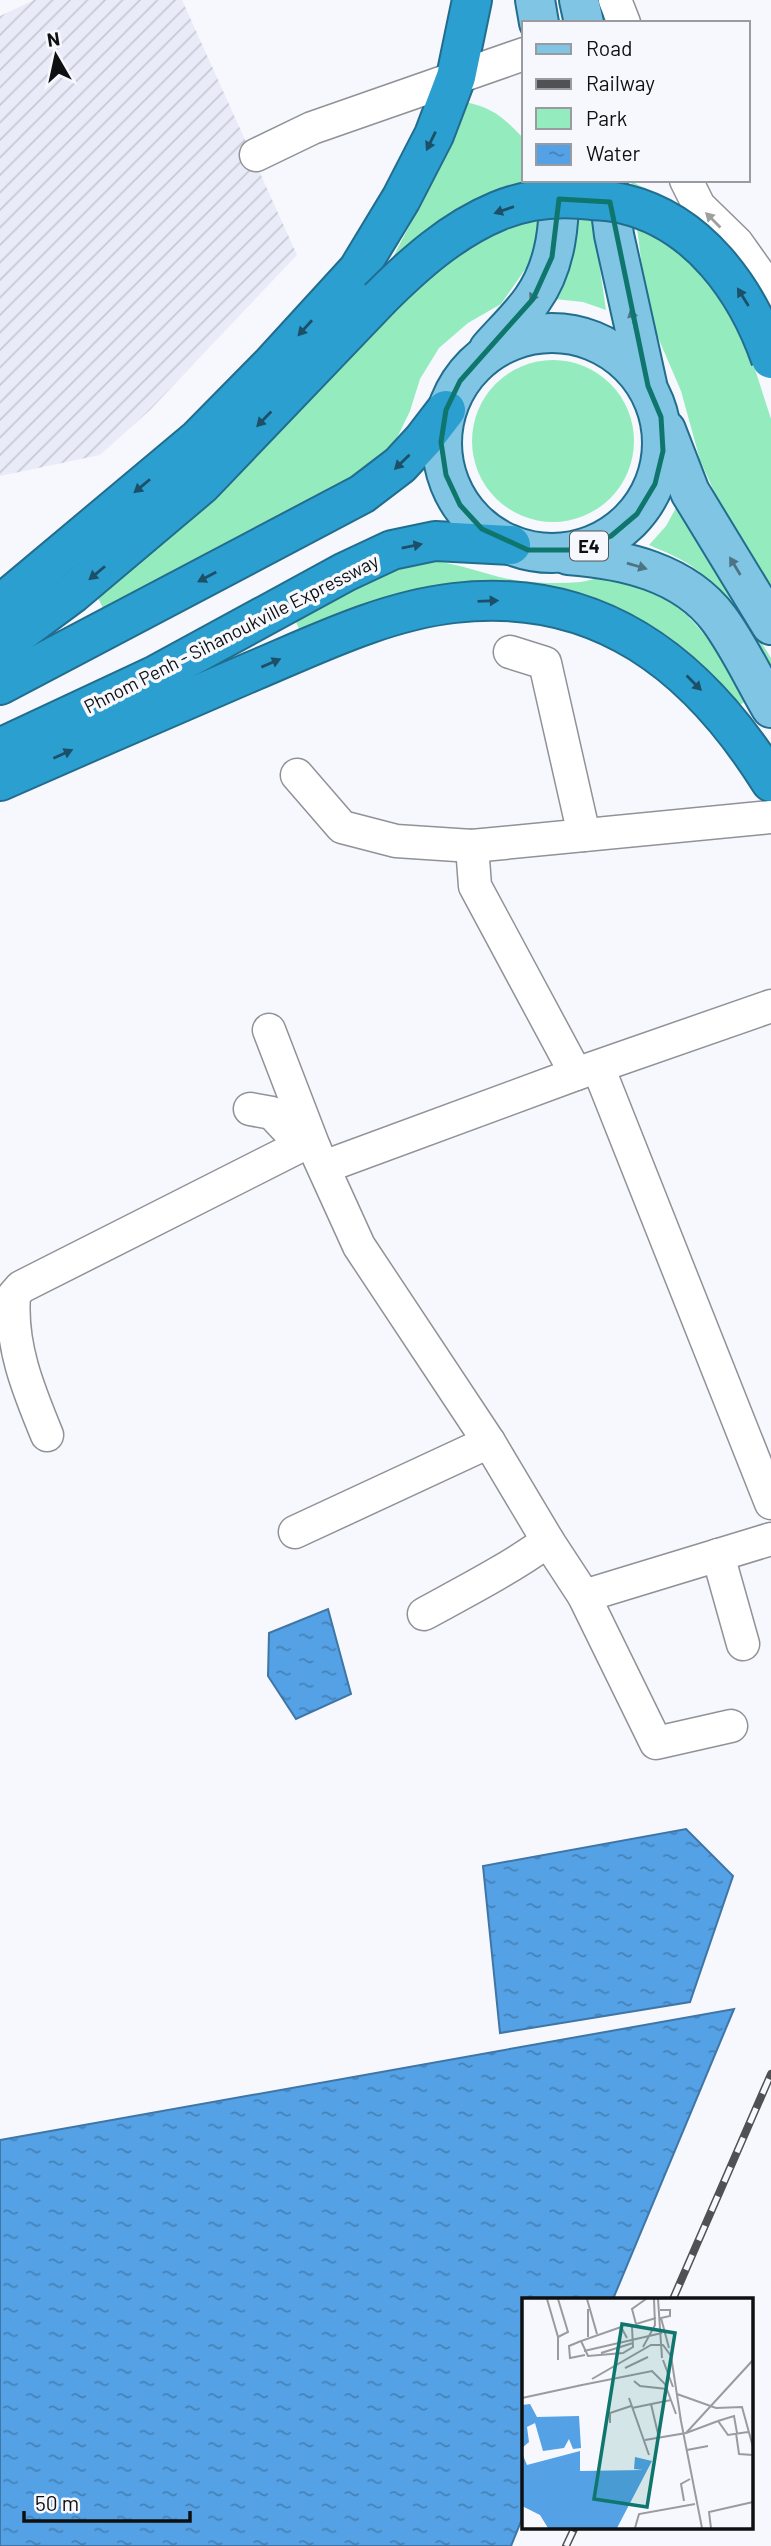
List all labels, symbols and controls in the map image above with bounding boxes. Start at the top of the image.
north arrow [21,21,91,91]
legend [522,21,750,182]
text: N [45,26,61,51]
text: Road [586,35,632,60]
text: Railway [586,70,655,95]
text: Park [586,105,627,130]
one-way arrow [425,131,436,151]
text: Water [586,140,641,165]
one-way arrow [493,205,514,216]
one-way arrow [704,211,721,228]
one-way arrow [529,283,541,302]
one-way arrow [736,287,749,306]
one-way arrow [627,308,638,330]
one-way arrow [297,319,313,336]
one-way arrow [257,410,273,427]
one-way arrow [394,453,411,469]
one-way arrow [133,479,151,494]
road number: E4 [570,532,608,560]
one-way arrow [401,540,423,551]
street label: Phnom Penh - Sihanoukville Expressway [80,548,382,718]
one-way arrow [729,557,742,576]
one-way arrow [627,561,648,571]
one-way arrow [88,565,106,581]
one-way arrow [197,571,217,583]
one-way arrow [477,595,499,606]
one-way arrow [261,658,282,669]
one-way arrow [685,675,702,692]
one-way arrow [52,748,73,759]
inset map [522,2298,754,2528]
scale bar [24,2480,191,2524]
text: 50 m [35,2490,79,2515]

